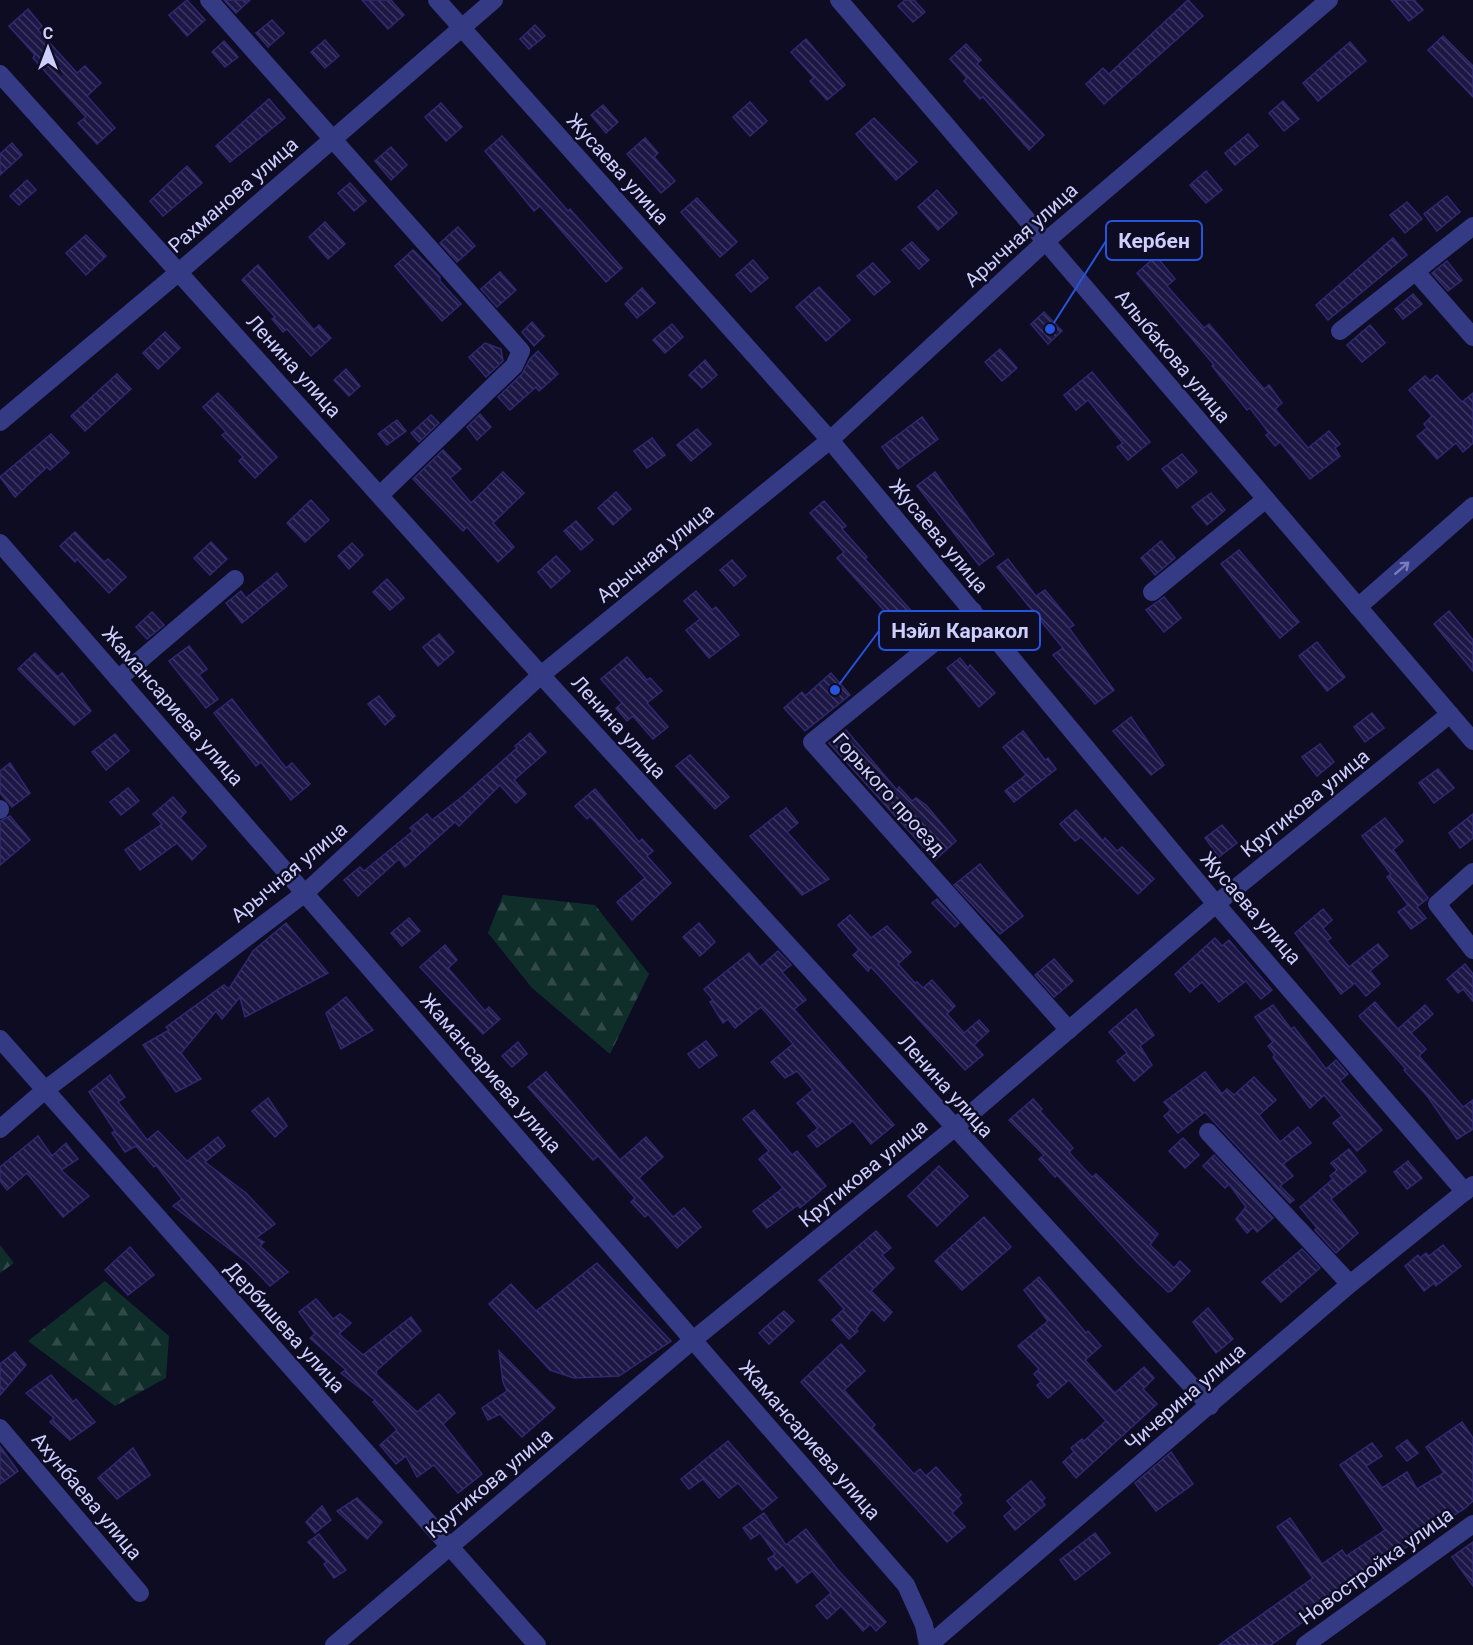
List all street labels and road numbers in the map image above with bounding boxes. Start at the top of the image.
street label: Жусаева улица [562,108,674,230]
street label: Рахманова улица [163,132,303,258]
street label: Арычная улица [959,178,1083,292]
street label: Алыбакова улица [1110,285,1236,427]
street label: Ленина улица [242,310,346,422]
street label: Жусаева улица [884,474,994,598]
street label: Арычная улица [592,498,718,608]
street label: Жамансариева улица [97,621,249,791]
street label: Ленина улица [567,671,671,783]
street label: Горького проезд [828,728,950,860]
street label: Крутикова улица [1236,744,1374,862]
street label: Арычная улица [226,817,352,927]
street label: Жусаева улица [1196,847,1306,969]
street label: Жамансариева улица [415,988,567,1158]
street label: Ленина улица [894,1030,998,1142]
street label: Крутикова улица [794,1114,932,1232]
street label: Дербишева улица [220,1256,350,1398]
street label: Чичерина улица [1120,1338,1250,1456]
street label: Жамансариева улица [734,1355,886,1525]
street label: Крутикова улица [421,1423,557,1543]
street label: Ахунбаева улица [27,1427,147,1565]
street label: Новостройка улица [1294,1502,1458,1630]

